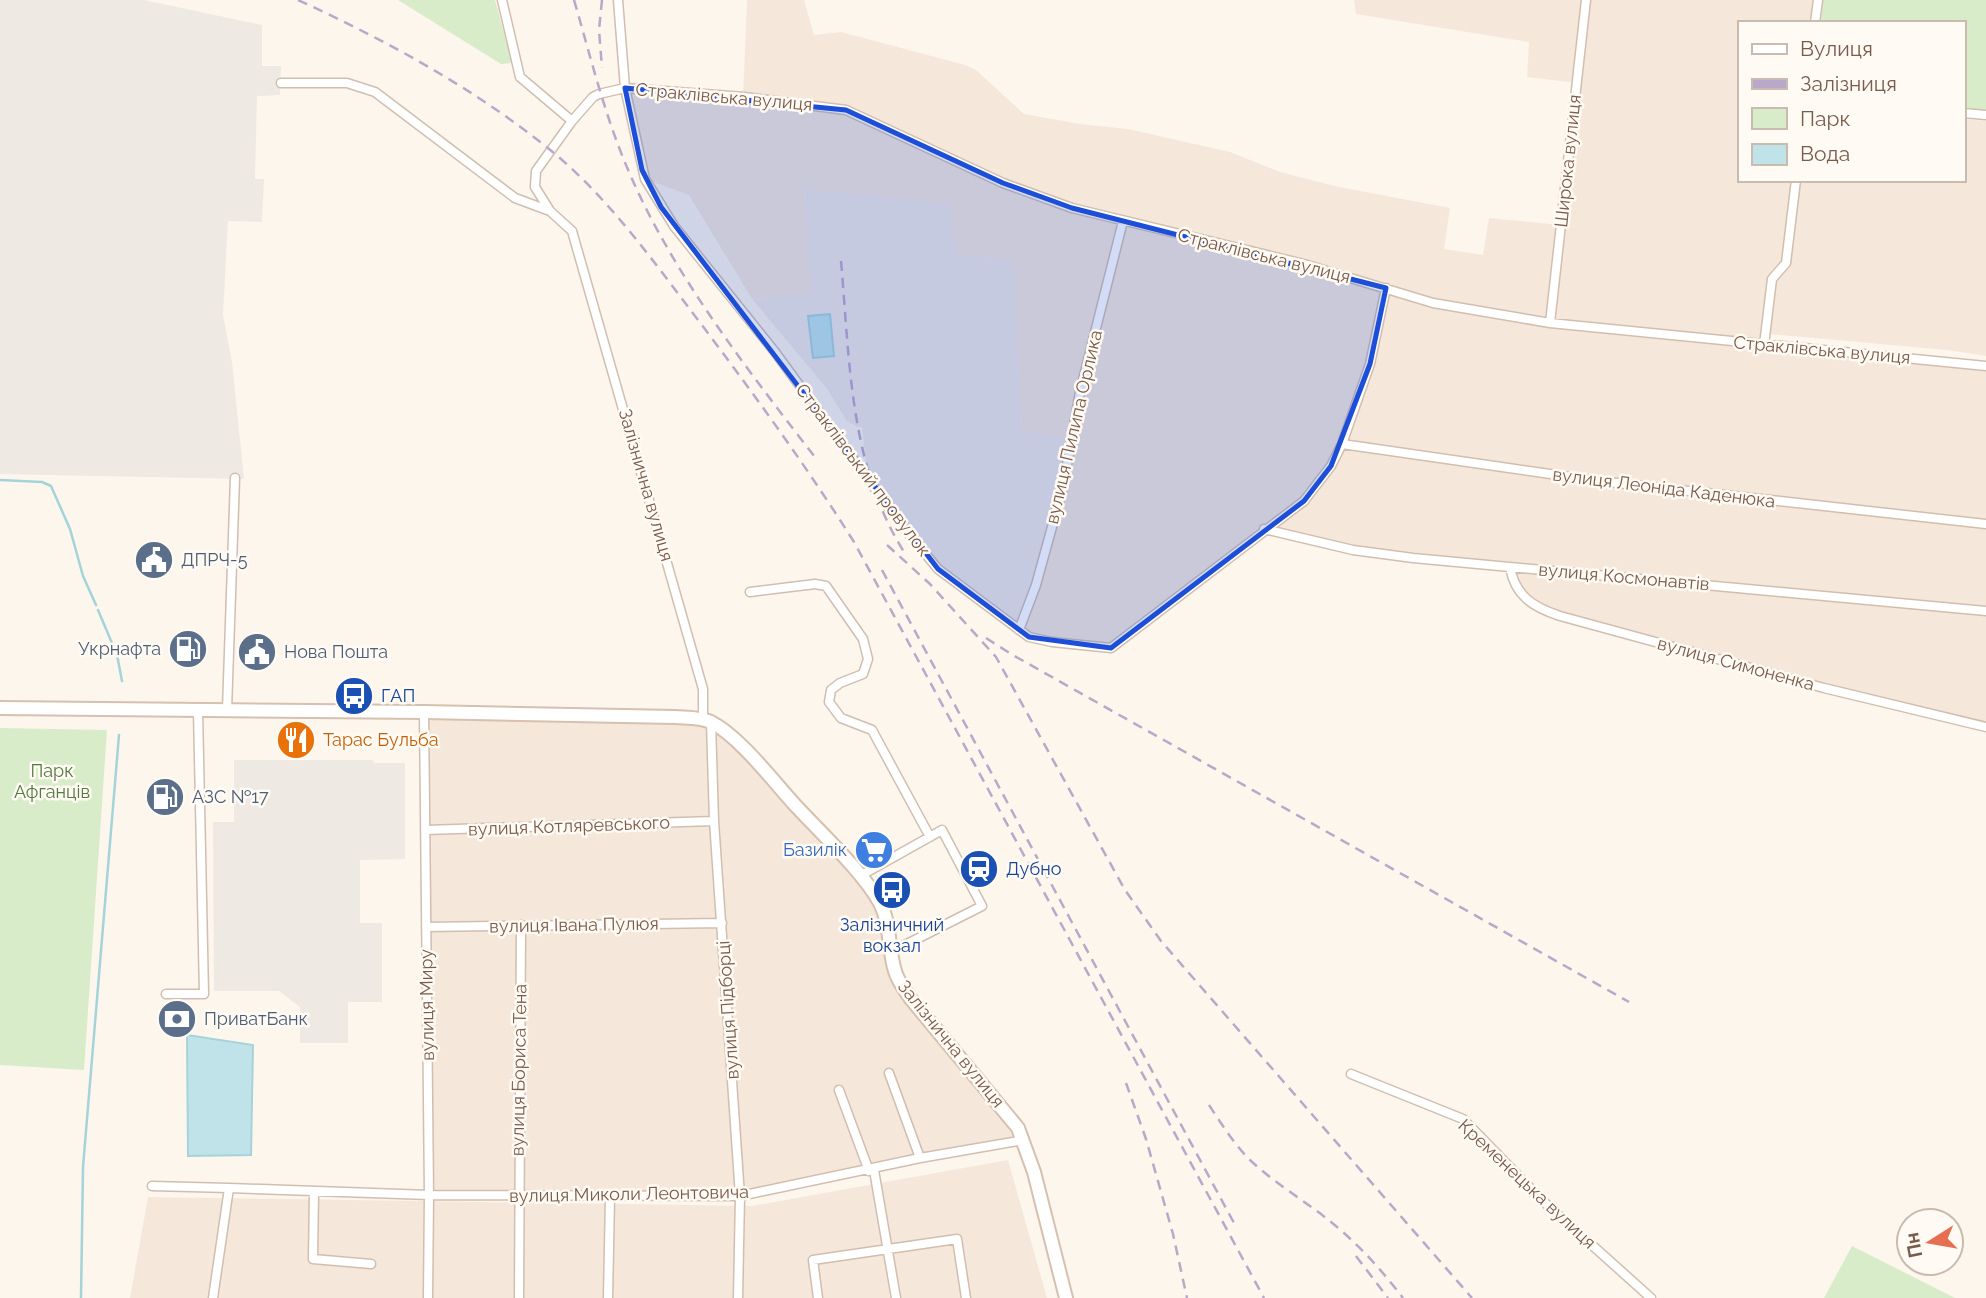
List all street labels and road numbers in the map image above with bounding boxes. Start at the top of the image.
street label: Страклівська вулиця [635,78,813,115]
street label: Широка вулиця [1550,94,1585,228]
street label: Страклівська вулиця [1175,224,1353,287]
street label: вулиця Пилипа Орлика [1041,328,1106,526]
street label: Страклівська вулиця [1733,331,1911,368]
street label: Страклівський провулок [792,379,935,560]
street label: Залізнична вулиця [615,406,678,563]
street label: вулиця Леоніда Каденюка [1552,463,1777,512]
street label: вулиця Космонавтів [1538,559,1710,594]
street label: вулиця Симоненка [1655,632,1817,695]
street label: вулиця Котляревського [468,811,671,840]
street label: вулиця Івана Пулюя [489,913,659,936]
street label: вулиця Підборці [712,940,743,1080]
street label: вулиця Миру [415,949,438,1061]
street label: Залізнична вулиця [894,976,1009,1111]
street label: вулиця Бориса Тена [506,984,531,1156]
street label: Кременецька вулиця [1454,1114,1600,1253]
street label: вулиця Миколи Леонтовича [509,1181,749,1206]

